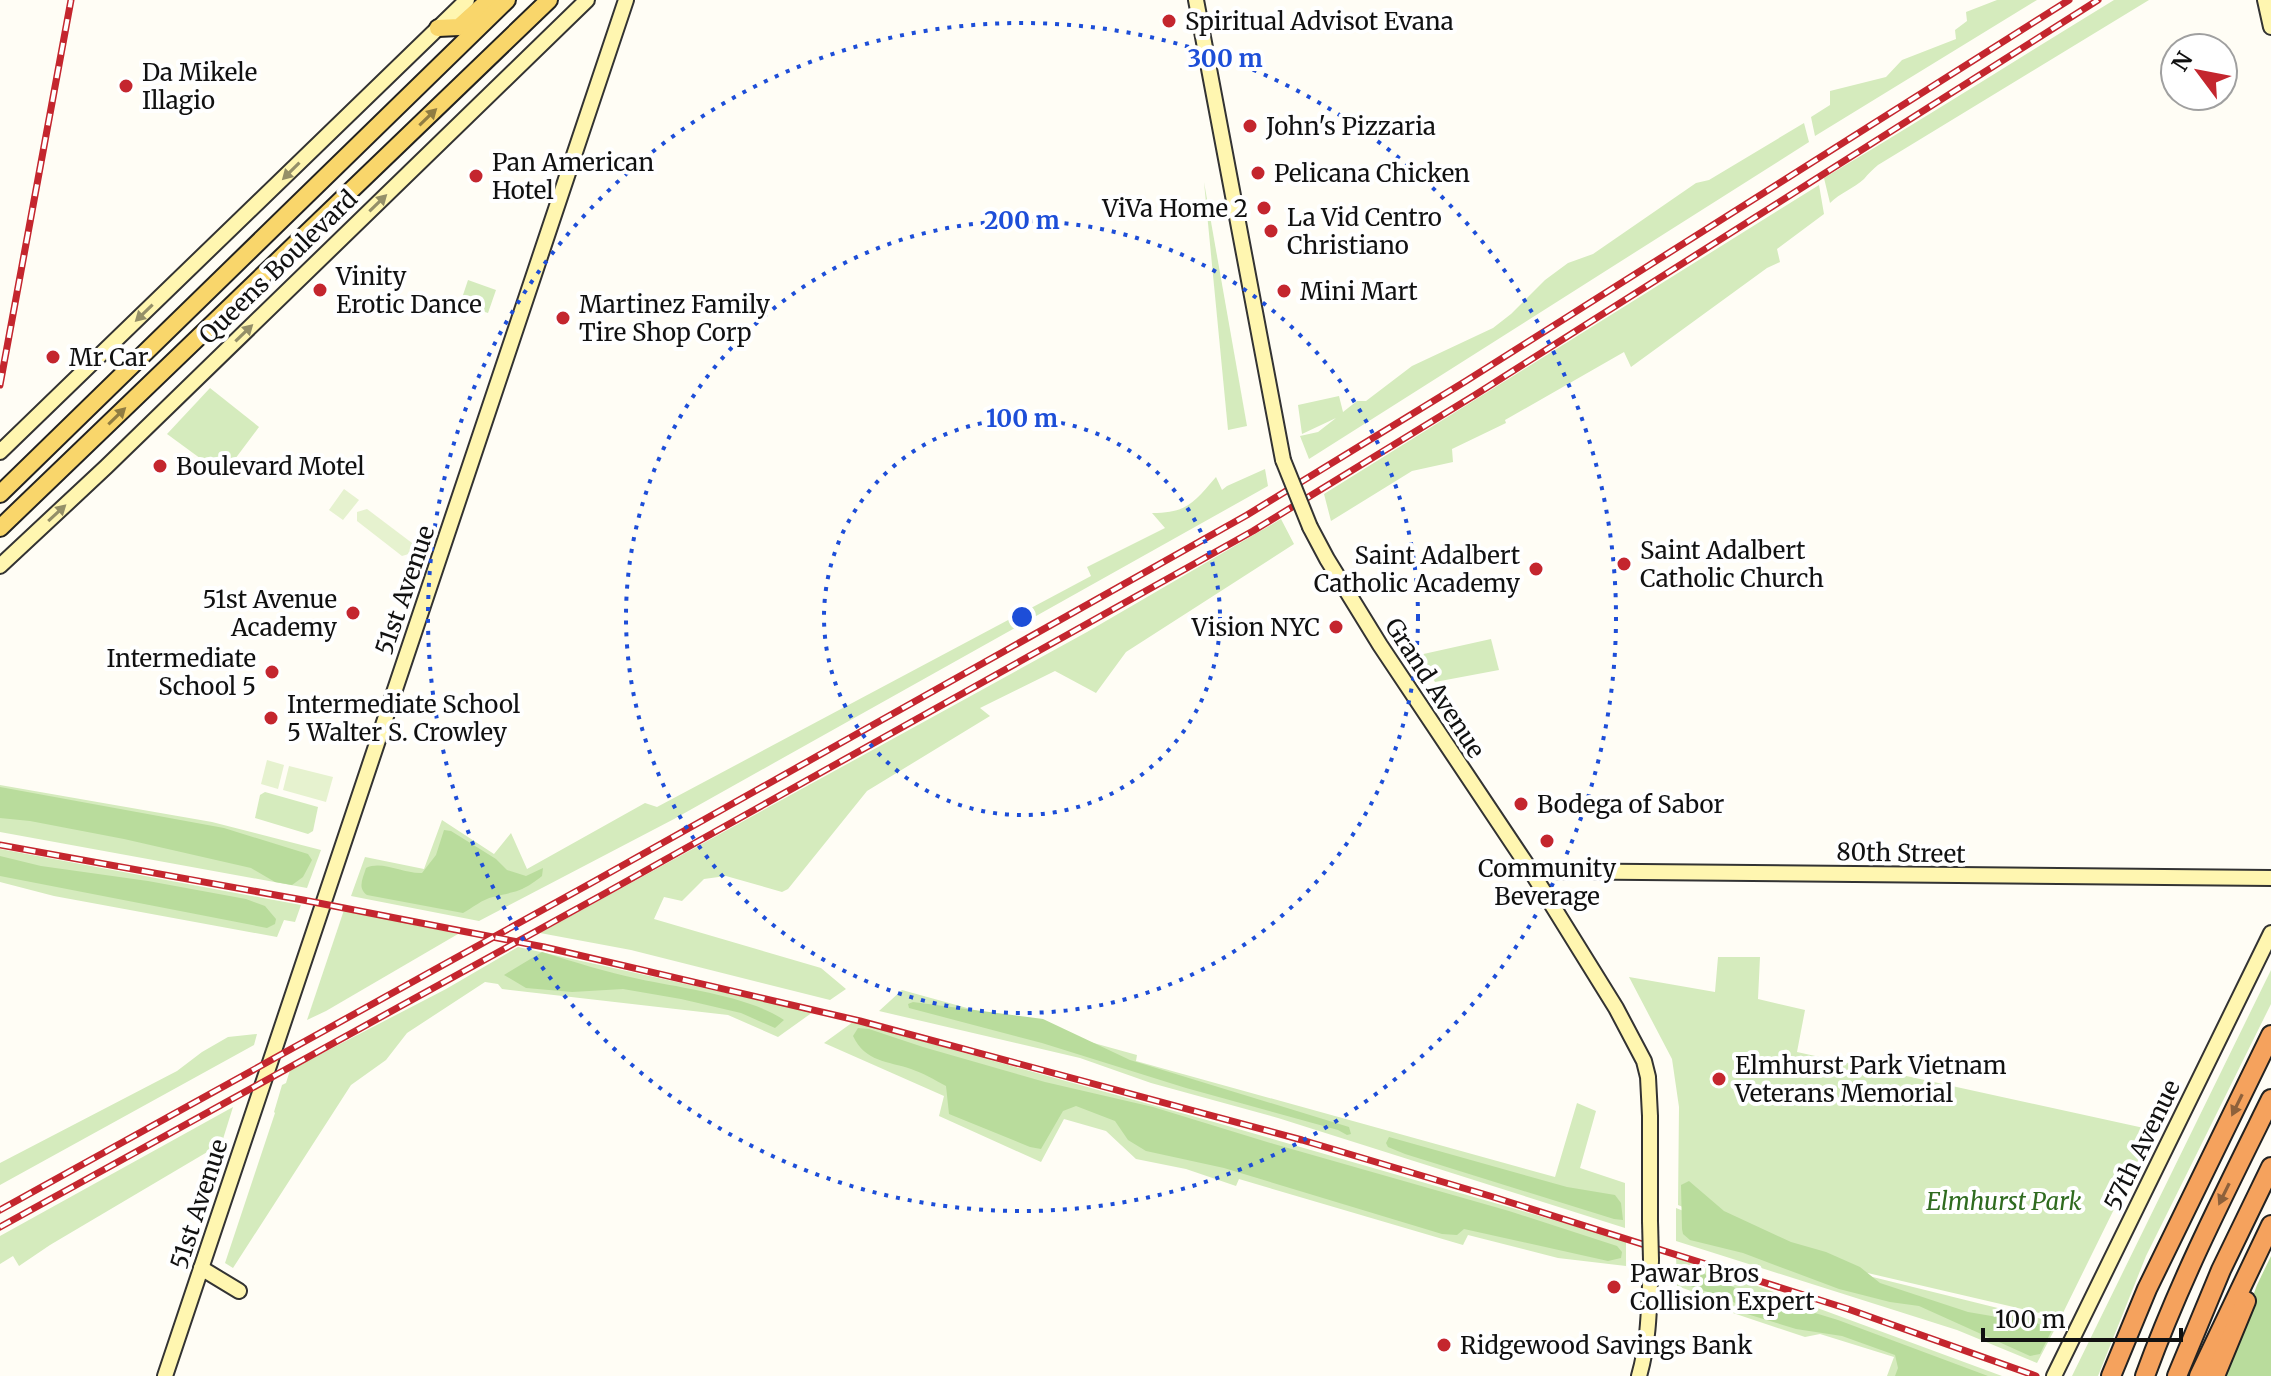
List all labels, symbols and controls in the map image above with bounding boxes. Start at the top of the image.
place label: Spiritual Advisot Evana [1185,6,1454,37]
marker: Spiritual Advisot Evana [1160,12,1178,30]
north arrow [2159,32,2239,112]
text: 300 m [1187,43,1263,74]
text: N [2166,46,2199,76]
place label: Da Mikele Illagio [142,57,257,116]
marker: Da Mikele Illagio [117,77,135,95]
one-way arrow [418,108,437,127]
place label: John's Pizzaria [1265,111,1436,142]
marker: John's Pizzaria [1241,117,1259,135]
place label: Pan American Hotel [492,147,654,206]
place label: Pelicana Chicken [1274,158,1470,189]
one-way arrow [282,161,301,180]
marker: Pelicana Chicken [1249,164,1267,182]
marker: Pan American Hotel [467,167,485,185]
street label: Queens Boulevard [192,184,364,350]
place label: ViVa Home 2 [1101,193,1248,224]
one-way arrow [369,194,388,212]
marker: ViVa Home 2 [1255,199,1273,217]
place label: La Vid Centro Christiano [1287,202,1442,261]
text: 200 m [984,205,1060,236]
marker: La Vid Centro Christiano [1262,222,1280,240]
place label: Vinity Erotic Dance [335,261,482,320]
place label: Mini Mart [1300,276,1418,307]
marker: Vinity Erotic Dance [311,281,329,299]
marker: Mini Mart [1275,282,1293,300]
place label: Martinez Family Tire Shop Corp [579,289,770,348]
one-way arrow [134,304,153,322]
marker: Martinez Family Tire Shop Corp [554,309,572,327]
one-way arrow [234,324,253,342]
place label: Mr Car [69,342,149,373]
marker: Mr Car [44,348,62,366]
text: 100 m [986,403,1058,434]
one-way arrow [107,408,126,426]
place label: Boulevard Motel [176,451,365,482]
marker: Boulevard Motel [151,457,169,475]
one-way arrow [47,504,66,522]
street label: 51st Avenue [368,521,442,659]
place label: Saint Adalbert Catholic Church [1640,535,1824,594]
place label: Saint Adalbert Catholic Academy [1314,540,1521,599]
marker: Saint Adalbert Catholic Church [1615,555,1633,573]
marker: Saint Adalbert Catholic Academy [1527,560,1545,578]
place label: 51st Avenue Academy [202,584,337,643]
centre of rings [1008,603,1036,631]
marker: 51st Avenue Academy [344,604,362,622]
place label: Vision NYC [1191,612,1320,643]
street label: Grand Avenue [1378,612,1492,764]
marker: Vision NYC [1327,618,1345,636]
place label: Intermediate School 5 [107,643,256,702]
marker: Intermediate School 5 [263,663,281,681]
place label: Intermediate School 5 Walter S. Crowley [287,689,520,748]
marker: Intermediate School 5 Walter S. Crowley [262,709,280,727]
place label: Bodega of Sabor [1537,789,1724,820]
marker: Bodega of Sabor [1512,795,1530,813]
marker: Community Beverage [1538,832,1556,850]
street label: 80th Street [1836,836,1966,870]
place label: Community Beverage [1478,853,1616,912]
place label: Elmhurst Park Vietnam Veterans Memorial [1734,1050,2007,1109]
marker: Elmhurst Park Vietnam Veterans Memorial [1710,1070,1728,1088]
street label: 57th Avenue [2097,1075,2187,1215]
one-way arrow [2230,1094,2244,1117]
street label: 51st Avenue [163,1135,235,1273]
one-way arrow [2217,1183,2231,1206]
park label: Elmhurst Park [1926,1186,2082,1217]
place label: Pawar Bros Collision Expert [1630,1258,1815,1317]
marker: Pawar Bros Collision Expert [1605,1278,1623,1296]
scale bar [1983,1292,2181,1342]
text: 100 m [1995,1304,2066,1335]
place label: Ridgewood Savings Bank [1460,1330,1753,1361]
marker: Ridgewood Savings Bank [1435,1336,1453,1354]

